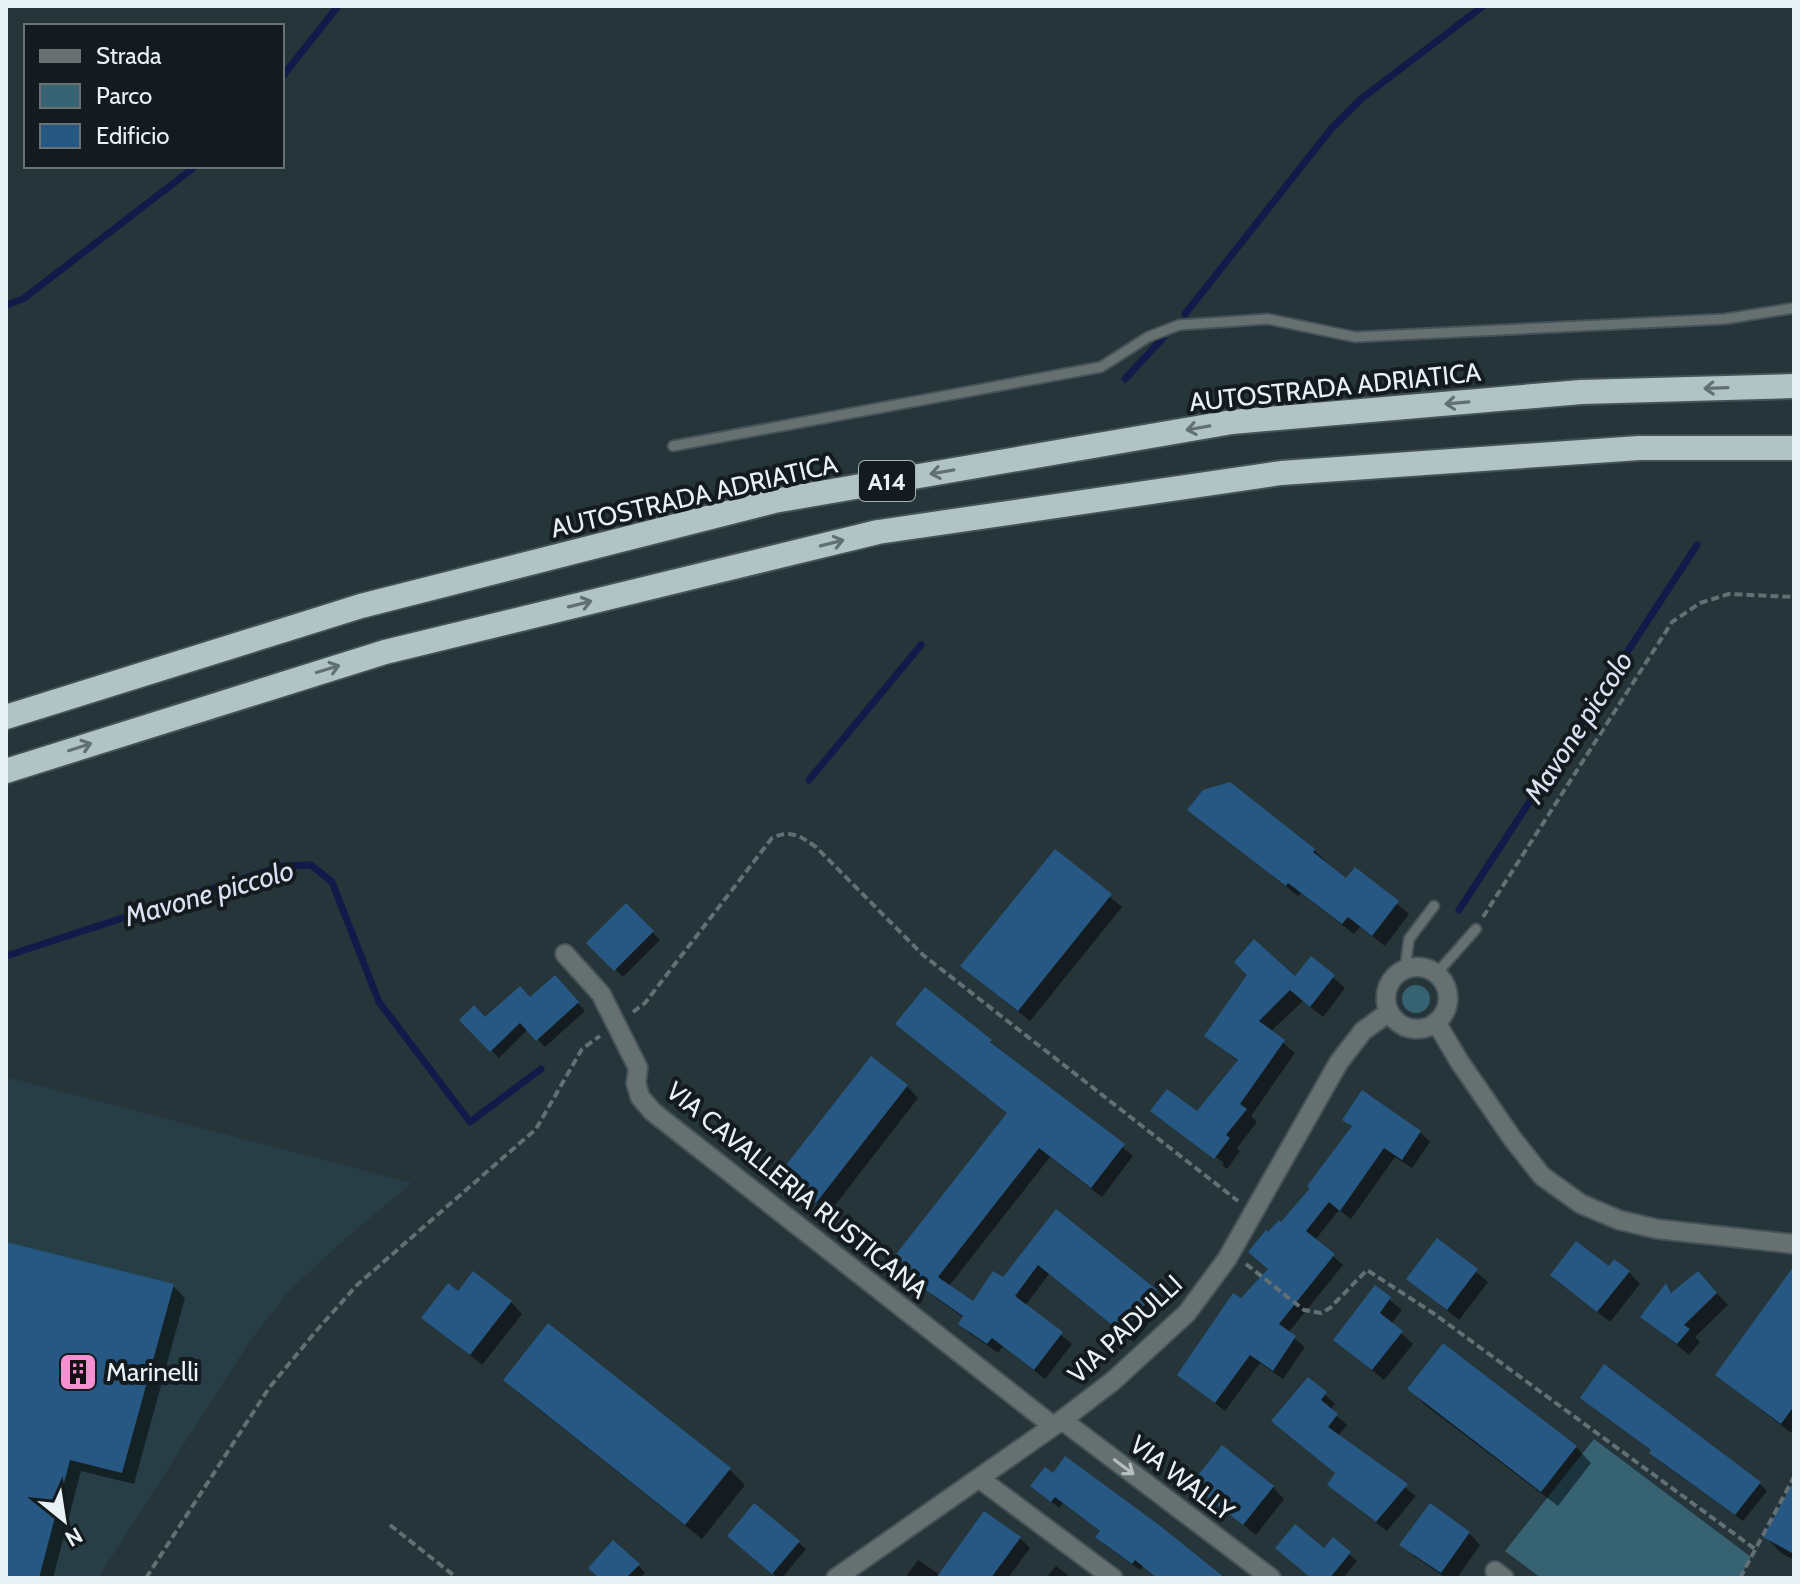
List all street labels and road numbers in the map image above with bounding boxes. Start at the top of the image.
street label: AUTOSTRADA ADRIATICA [1188,356,1482,418]
street label: AUTOSTRADA ADRIATICA [548,447,840,545]
road number: A14 [859,461,915,501]
street label: VIA CAVALLERIA RUSTICANA [660,1075,934,1305]
street label: VIA PADULLI [1061,1268,1189,1390]
street label: VIA WALLY [1124,1428,1241,1528]

